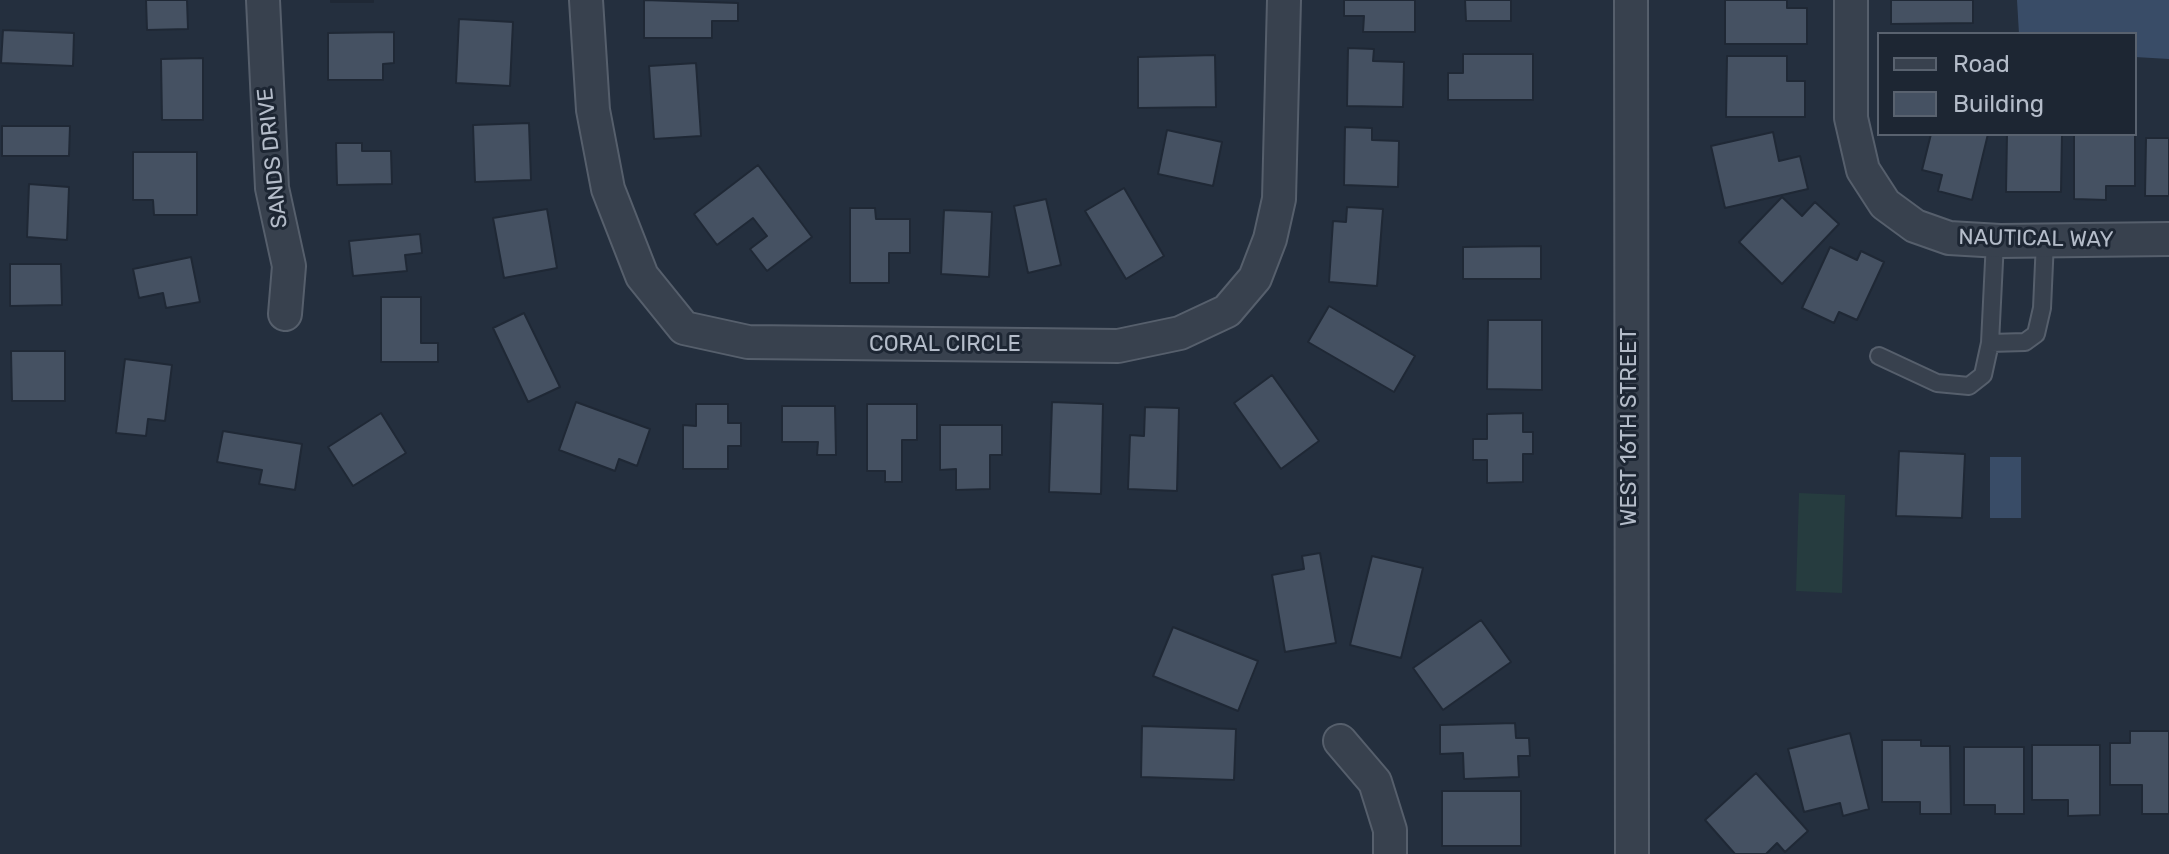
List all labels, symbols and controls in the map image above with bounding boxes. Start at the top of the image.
legend [1877,32,2137,136]
text: Road [1953,50,2010,78]
street label: SANDS DRIVE [253,86,293,230]
text: Building [1953,90,2044,118]
street label: NAUTICAL WAY [1958,224,2114,254]
street label: WEST 16TH STREET [1617,328,1643,526]
street label: CORAL CIRCLE [869,332,1021,358]

